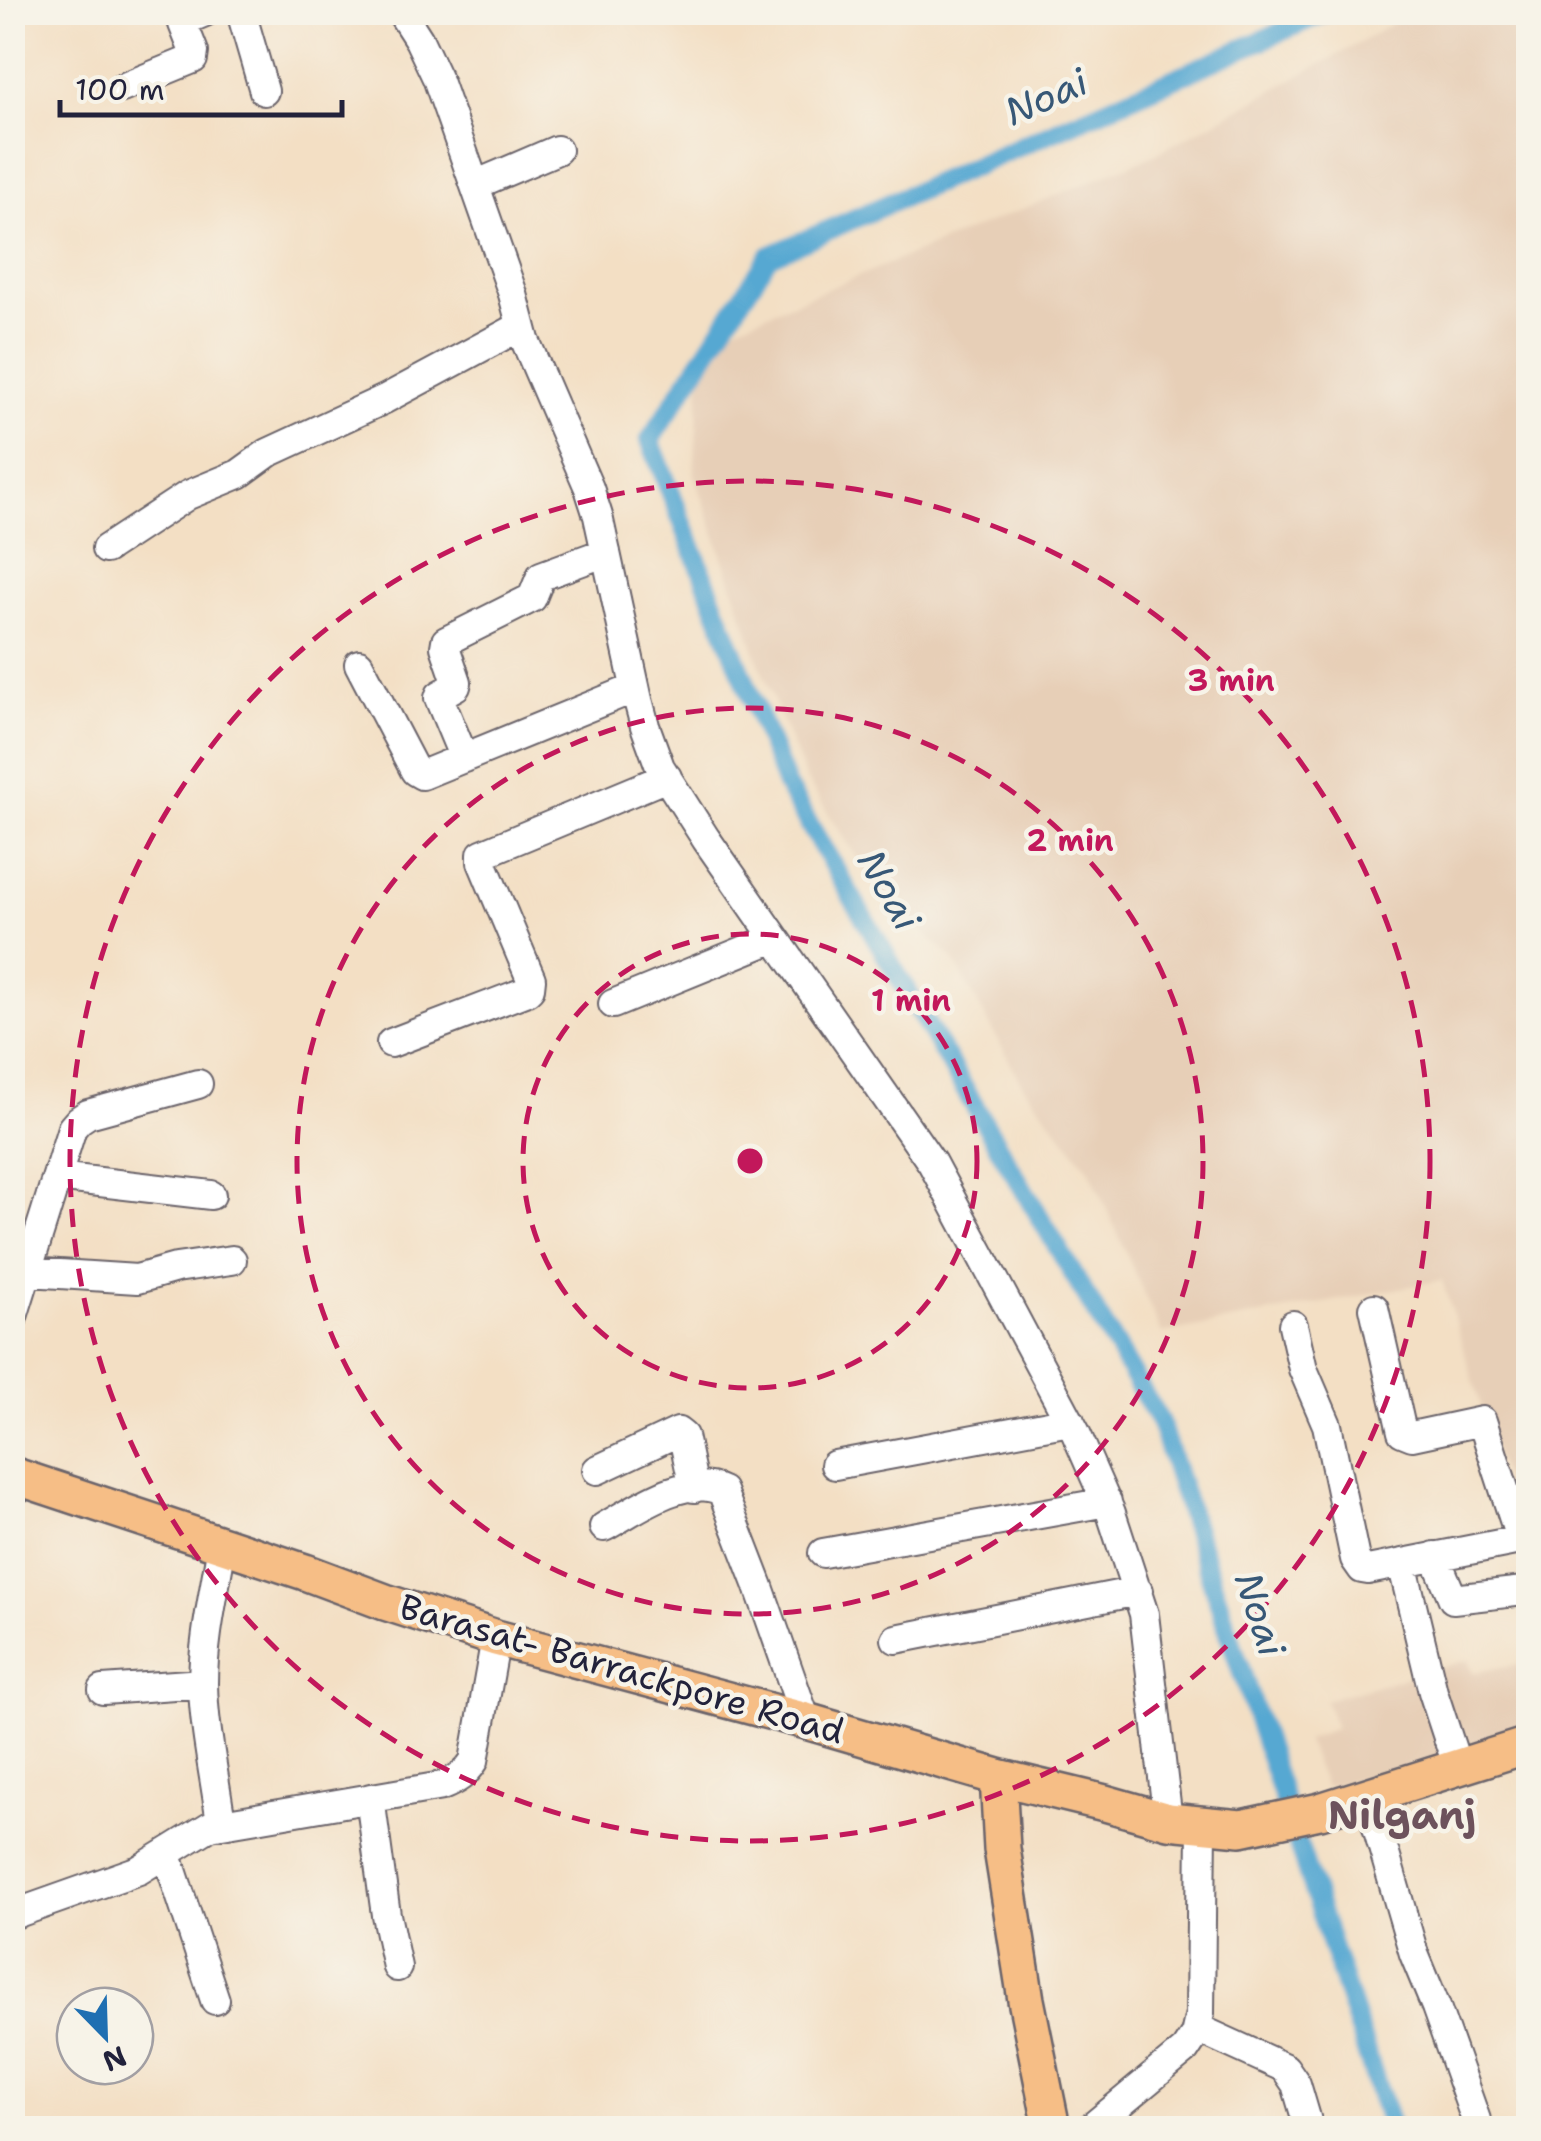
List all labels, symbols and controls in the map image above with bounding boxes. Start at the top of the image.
scale bar [60,55,342,117]
water label: Noai [996,55,1097,137]
text: 100 m [75,69,165,110]
text: 3 min [1187,660,1275,701]
text: 2 min [1026,820,1114,861]
water label: Noai [846,840,934,941]
text: 1 min [871,980,951,1021]
centre of rings [732,1143,768,1179]
water label: Noai [1223,1565,1298,1664]
street label: Barasat- Barrackpore Road [394,1583,850,1755]
district label: Nilganj [1328,1788,1476,1842]
north arrow [55,1986,155,2086]
text: N [97,2037,132,2081]

